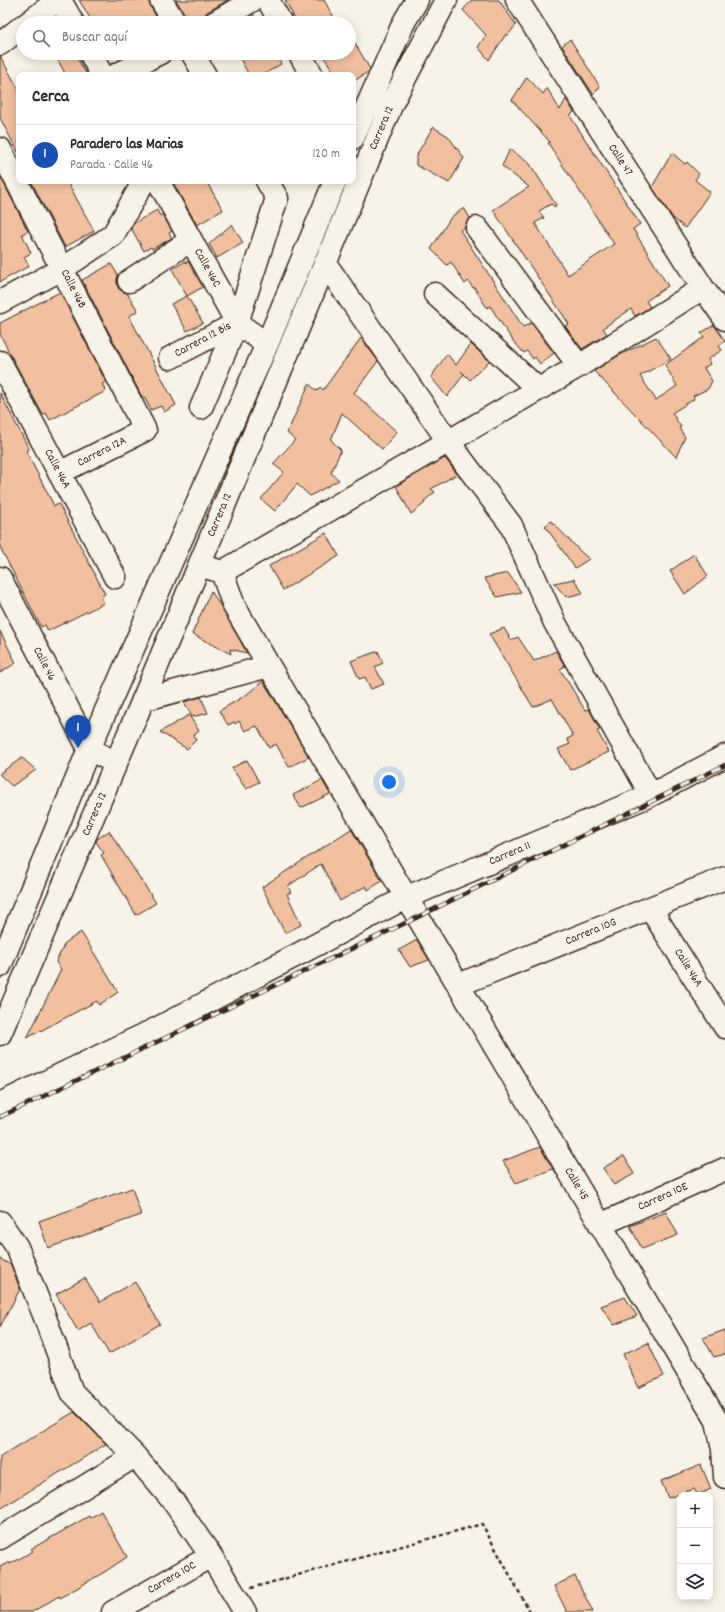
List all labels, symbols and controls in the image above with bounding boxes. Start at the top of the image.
search box [16,16,356,60]
icon: search [30,27,52,49]
text: Buscar aquí [62,27,127,49]
text: Cerca [32,86,69,110]
street label: Carrera 12 [365,103,399,153]
text: Paradero las Marias [70,134,184,156]
street label: Calle 47 [603,141,637,180]
text: 1 [44,145,46,164]
text: 120 m [312,145,340,164]
text: Parada · Calle 46 [70,156,153,175]
street label: Calle 46C [189,245,225,291]
street label: Calle 46B [56,266,90,312]
street label: Carrera 12 Bis [172,318,234,362]
street label: Carrera 12A [75,432,130,472]
street label: Calle 46A [39,446,75,492]
street label: Carrera 12 [203,490,237,540]
street label: Calle 46 [28,644,60,684]
pin: 1 [65,715,91,748]
your location [379,772,399,792]
street label: Carrera 12 [78,789,112,839]
street label: Carrera 11 [487,838,533,870]
street label: Carrera 10G [563,914,619,950]
street label: Calle 46A [669,945,707,991]
street label: Calle 45 [559,1164,593,1204]
street label: Carrera 10E [635,1178,691,1216]
map controls [677,1492,713,1600]
button: + [677,1492,713,1528]
button: − [677,1528,713,1564]
street label: Carrera 10C [145,1557,200,1599]
button: layers [677,1564,713,1600]

